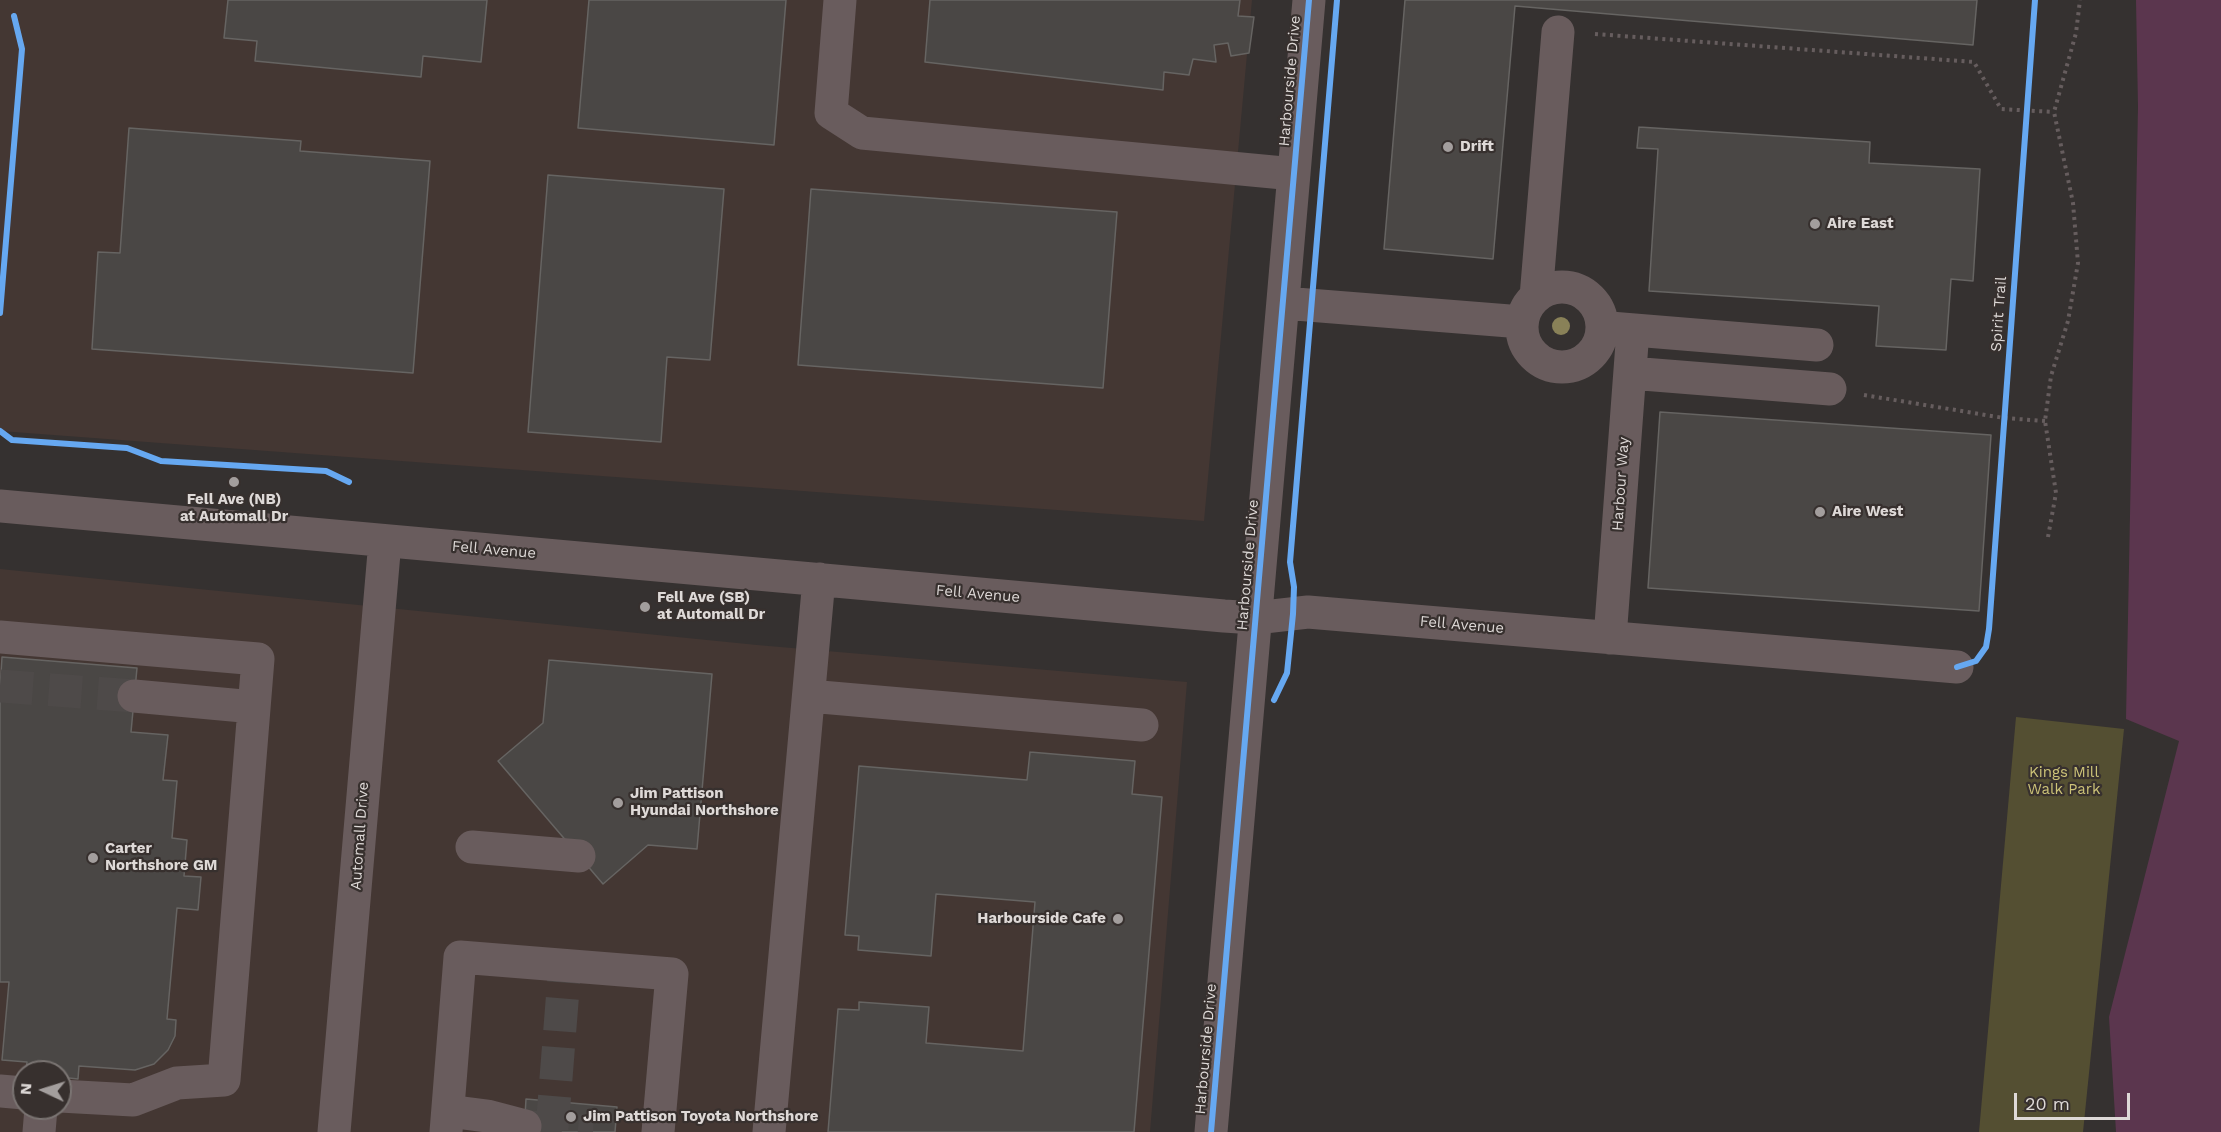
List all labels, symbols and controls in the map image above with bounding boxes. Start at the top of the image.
street label: Harbourside Drive [1275,15,1305,147]
place label: Drift [1460,138,1494,156]
marker: Drift [1441,140,1455,154]
place label: Aire East [1827,215,1894,233]
marker: Aire East [1808,217,1822,231]
street label: Spirit Trail [1987,276,2011,352]
street label: Harbour Way [1609,436,1633,532]
marker: Fell Ave (NB) at Automall Dr [227,475,241,489]
place label: Fell Ave (NB) at Automall Dr [180,491,288,526]
street label: Harbourside Drive [1233,499,1263,631]
place label: Aire West [1832,503,1903,521]
marker: Aire West [1813,505,1827,519]
street label: Fell Avenue [451,537,537,563]
street label: Fell Avenue [935,581,1021,607]
place label: Fell Ave (SB) at Automall Dr [657,589,765,624]
marker: Fell Ave (SB) at Automall Dr [638,600,652,614]
street label: Fell Avenue [1419,612,1505,638]
park label: Kings Mill Walk Park [2028,764,2100,799]
street label: Automall Drive [347,781,373,891]
place label: Jim Pattison Hyundai Northshore [630,785,779,820]
marker: Jim Pattison Hyundai Northshore [611,796,625,810]
place label: Carter Northshore GM [105,840,217,875]
marker: Carter Northshore GM [86,851,100,865]
place label: Harbourside Cafe [977,910,1106,928]
marker: Harbourside Cafe [1111,912,1125,926]
street label: Harbourside Drive [1191,983,1221,1115]
north arrow [12,1060,72,1120]
scale bar [2017,1081,2132,1119]
text: N [16,1082,35,1095]
text: 20 m [2025,1093,2070,1114]
place label: Jim Pattison Toyota Northshore [583,1108,818,1126]
marker: Jim Pattison Toyota Northshore [564,1110,578,1124]

